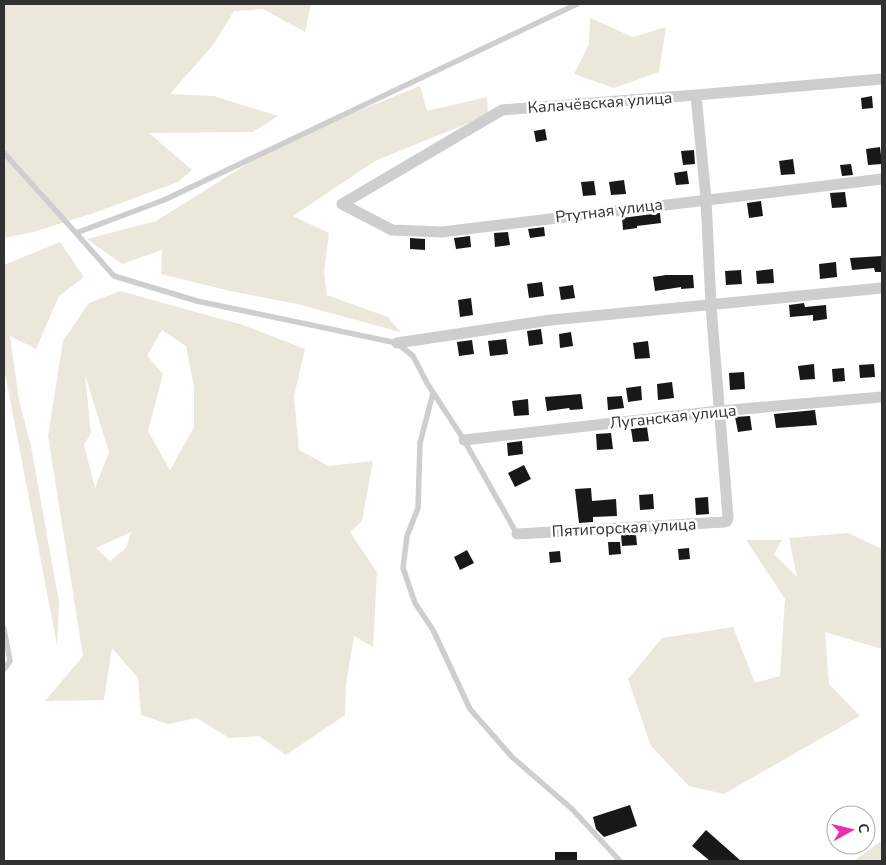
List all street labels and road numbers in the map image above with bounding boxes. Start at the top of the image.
street label: Калачёвская улица [527,87,673,119]
street label: Ртутная улица [554,193,664,229]
street label: Луганская улица [609,399,737,435]
street label: Пятигорская улица [551,513,697,543]

